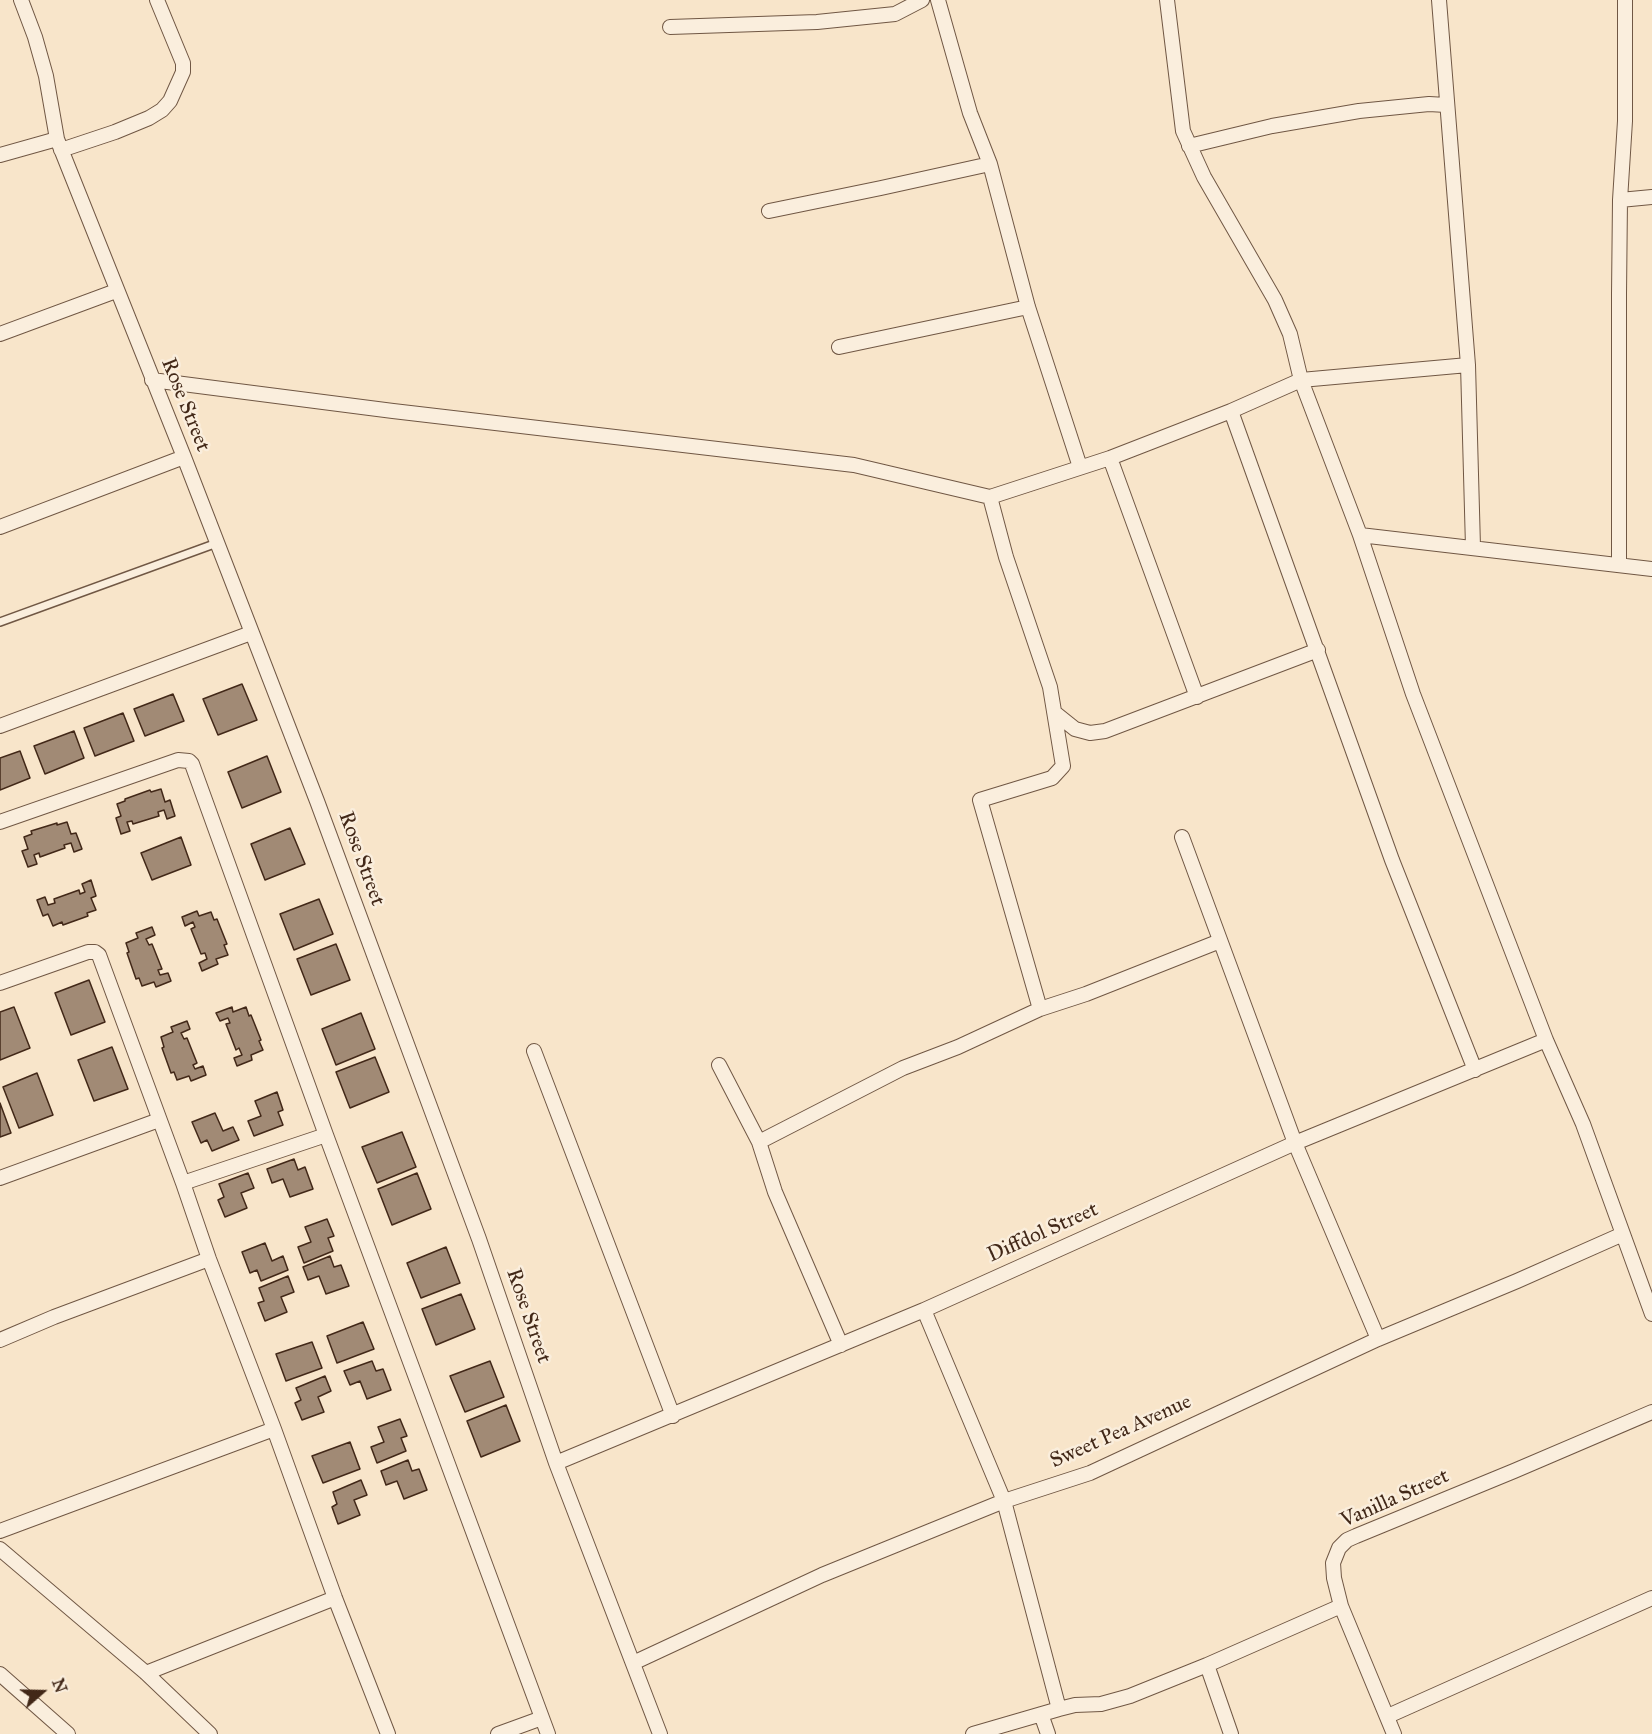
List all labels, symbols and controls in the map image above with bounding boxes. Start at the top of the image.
street label: Rose Street [155,355,215,455]
street label: Rose Street [332,808,390,910]
street label: Diffdol Street [984,1197,1102,1269]
street label: Rose Street [500,1265,556,1367]
street label: Sweet Pea Avenue [1047,1390,1195,1474]
street label: Vanilla Street [1337,1464,1453,1534]
north arrow [12,1662,72,1722]
text: N [48,1676,71,1695]

